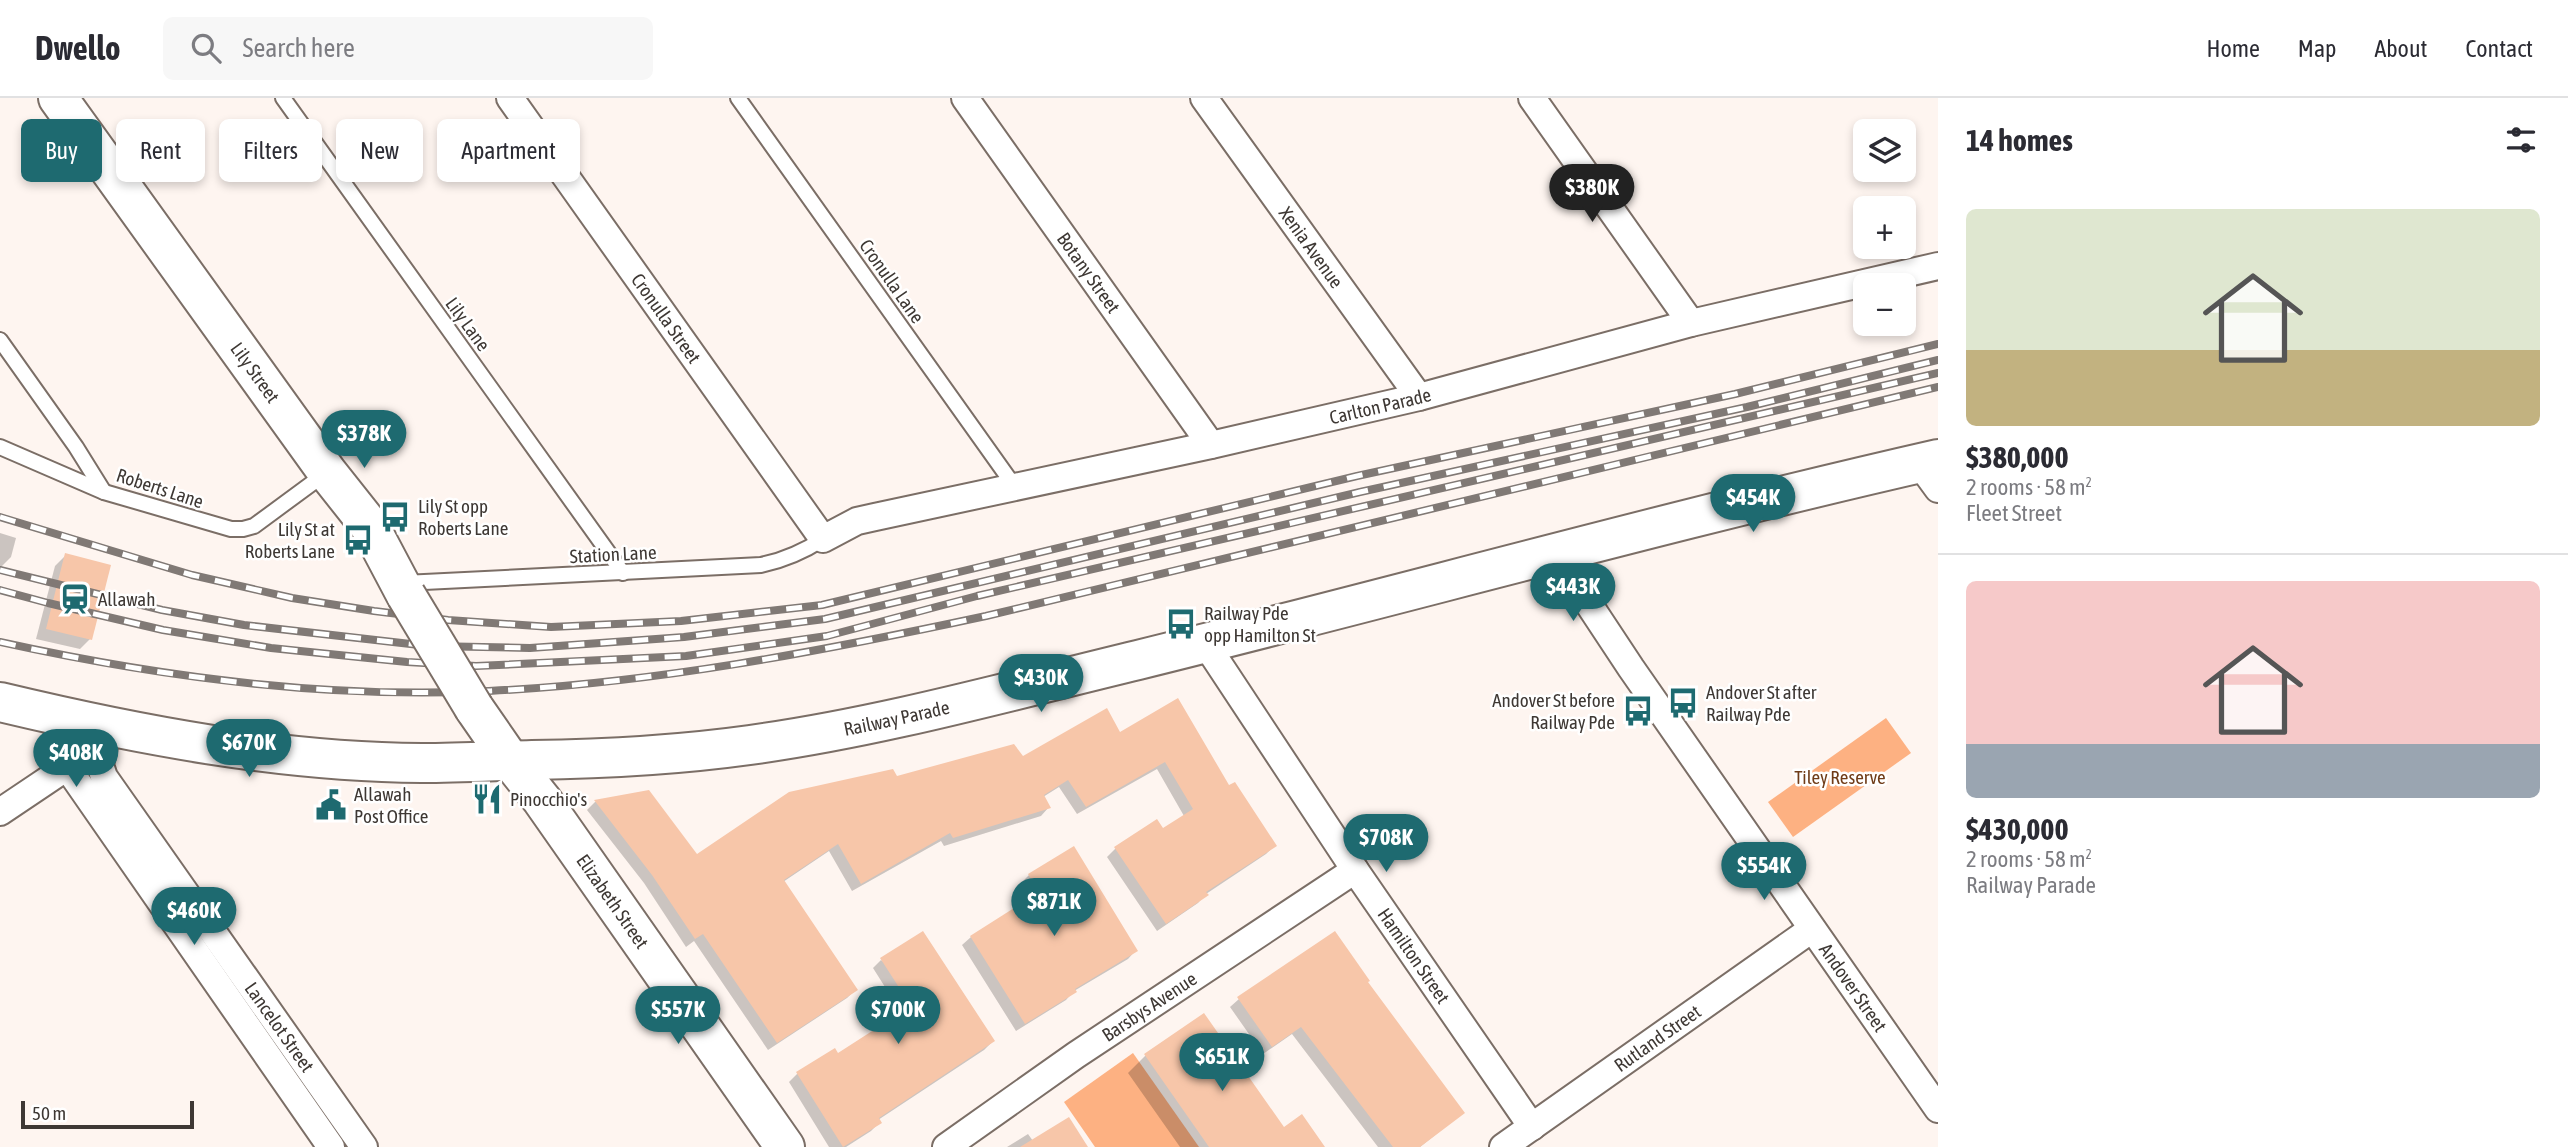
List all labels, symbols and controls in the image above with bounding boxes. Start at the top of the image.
search box [163,17,653,80]
text: Dwello [35,29,121,67]
icon: search [187,29,225,67]
text: Search here [243,33,355,63]
text: Home [2206,35,2260,62]
text: Map [2298,35,2336,62]
text: About [2374,35,2427,62]
text: Contact [2465,35,2533,62]
chip: Buy [21,119,102,182]
chip: Rent [116,119,205,182]
chip: Filters [219,119,322,182]
chip: New [336,119,423,182]
chip: Apartment [437,119,580,182]
map controls [1853,119,1916,336]
button: layers [1853,119,1916,182]
icon: filters [2502,121,2540,159]
text: 14 homes [1966,123,2073,157]
pin: $380K [1543,164,1641,224]
text: $380K [1565,174,1619,200]
button: + [1853,196,1916,259]
street label: Xenia Avenue [1275,203,1348,292]
street label: Botany Street [1053,228,1125,317]
street label: Cronulla Lane [855,235,929,327]
icon: home [2190,255,2316,381]
street label: Cronulla Street [627,269,706,367]
button: − [1853,273,1916,336]
street label: Lily Lane [441,293,495,355]
street label: Lily Street [226,338,284,407]
street label: Carlton Parade [1327,383,1433,428]
pin: $378K [315,410,413,470]
text: $378K [337,420,391,446]
text: $380,000 [1966,440,2069,474]
street label: Roberts Lane [114,464,206,512]
pin: $454K [1704,474,1802,534]
text: 2 rooms · 58 m² [1966,474,2092,500]
text: $454K [1726,484,1780,510]
place label: Lily St opp Roberts Lane [418,495,508,539]
bus stop icon: Lily St opp Roberts Lane [378,500,412,534]
text: Fleet Street [1966,500,2062,526]
place label: Lily St at Roberts Lane [245,518,335,562]
bus stop icon: Lily St at Roberts Lane [341,523,375,557]
street label: Station Lane [569,541,657,567]
pin: $443K [1524,564,1622,623]
text: $443K [1546,573,1600,599]
station icon: Allawah [58,582,92,616]
place label: Allawah [98,588,155,610]
place label: Railway Pde opp Hamilton St [1204,602,1316,646]
bus stop icon: Railway Pde opp Hamilton St [1164,607,1198,641]
icon: home [2190,627,2316,753]
pin: $430K [992,654,1090,714]
text: $430K [1014,664,1068,690]
place label: Andover St after Railway Pde [1706,681,1817,725]
bus stop icon: Andover St after Railway Pde [1666,686,1700,720]
place label: Andover St before Railway Pde [1492,689,1615,733]
bus stop icon: Andover St before Railway Pde [1621,694,1655,728]
street label: Railway Parade [842,696,952,740]
pin: $670K [200,720,298,779]
text: $670K [222,729,276,755]
pin: $408K [27,730,125,789]
text: $408K [49,739,103,765]
park label: Tiley Reserve [1794,766,1886,788]
restaurant icon: Pinocchio's [470,782,504,816]
place label: Allawah Post Office [354,783,428,827]
public building icon: Allawah Post Office [314,788,348,822]
place label: Pinocchio's [510,788,587,810]
text: $430,000 [1966,812,2069,846]
pin: $708K [1337,814,1435,874]
text: $708K [1359,824,1413,850]
pin: $554K [1715,842,1813,902]
text: 2 rooms · 58 m² [1966,846,2092,872]
street label: Elizabeth Street [572,850,653,953]
text: $554K [1737,852,1791,878]
text: Railway Parade [1966,872,2096,898]
pin: $871K [1005,878,1103,938]
pin: $460K [145,888,243,947]
text: $871K [1027,888,1081,914]
text: $460K [167,897,221,923]
street label: Hamilton Street [1373,904,1454,1007]
street label: Andover Street [1815,939,1892,1036]
street label: Barsbys Avenue [1098,967,1201,1046]
street label: Lancelot Street [241,978,319,1076]
pin: $557K [629,986,727,1046]
pin: $700K [849,986,947,1046]
text: $557K [651,996,705,1022]
text: $700K [871,996,925,1022]
street label: Rutland Street [1610,1000,1705,1076]
pin: $651K [1173,1034,1271,1093]
text: $651K [1195,1043,1249,1069]
scale bar [21,1098,194,1130]
text: 50 m [32,1102,66,1124]

